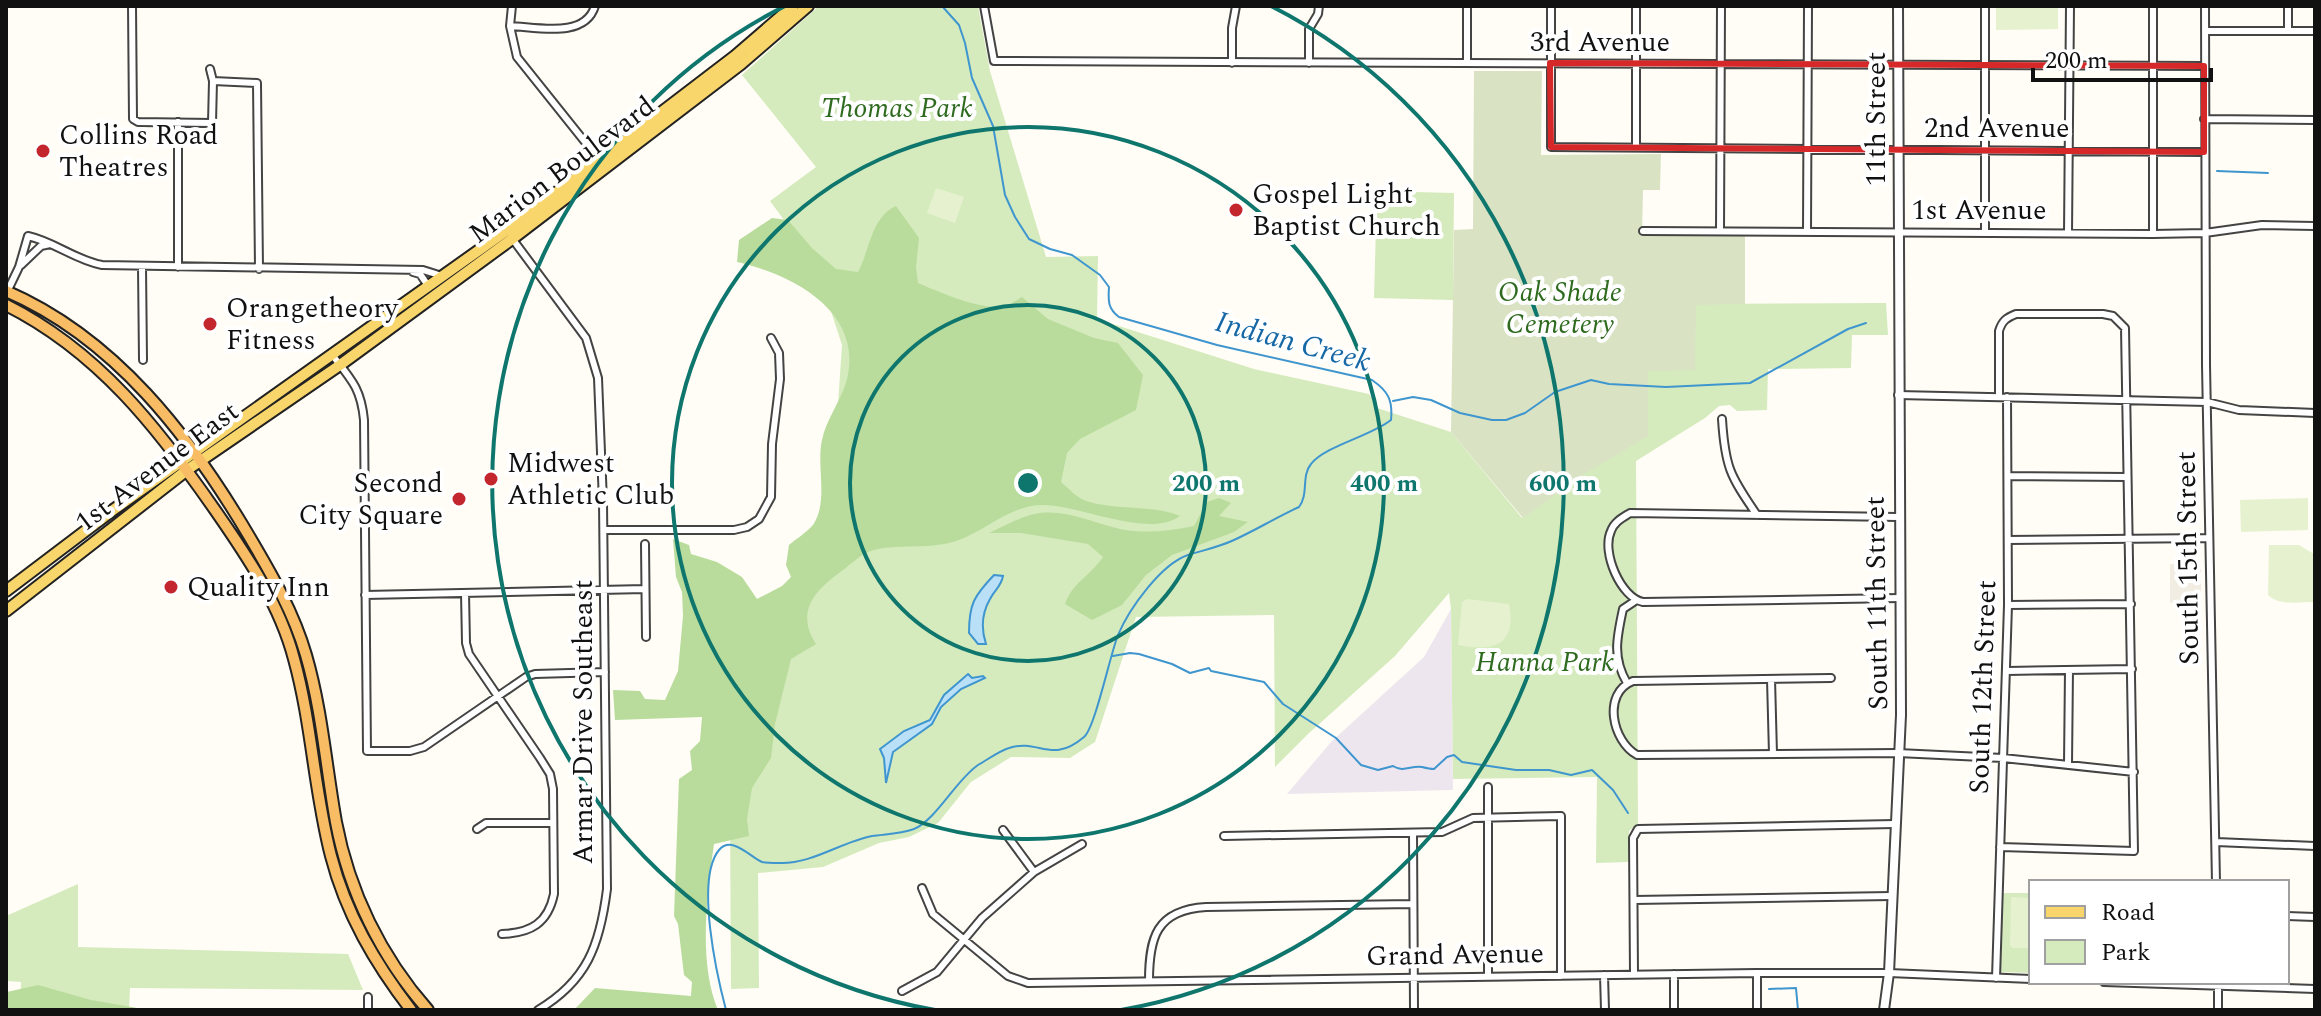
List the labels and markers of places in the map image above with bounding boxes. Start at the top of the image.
place label: Collins Road Theatres [59,114,218,189]
marker: Collins Road Theatres [34,142,52,160]
place label: Gospel Light Baptist Church [1252,173,1441,248]
marker: Gospel Light Baptist Church [1227,201,1245,219]
place label: Orangetheory Fitness [226,287,399,362]
marker: Orangetheory Fitness [201,315,219,333]
place label: Midwest Athletic Club [507,442,674,517]
place label: Second City Square [298,462,443,537]
centre of rings [1014,469,1042,497]
marker: Midwest Athletic Club [482,470,500,488]
marker: Second City Square [450,490,468,508]
place label: Quality Inn [187,566,330,609]
marker: Quality Inn [162,578,180,596]

